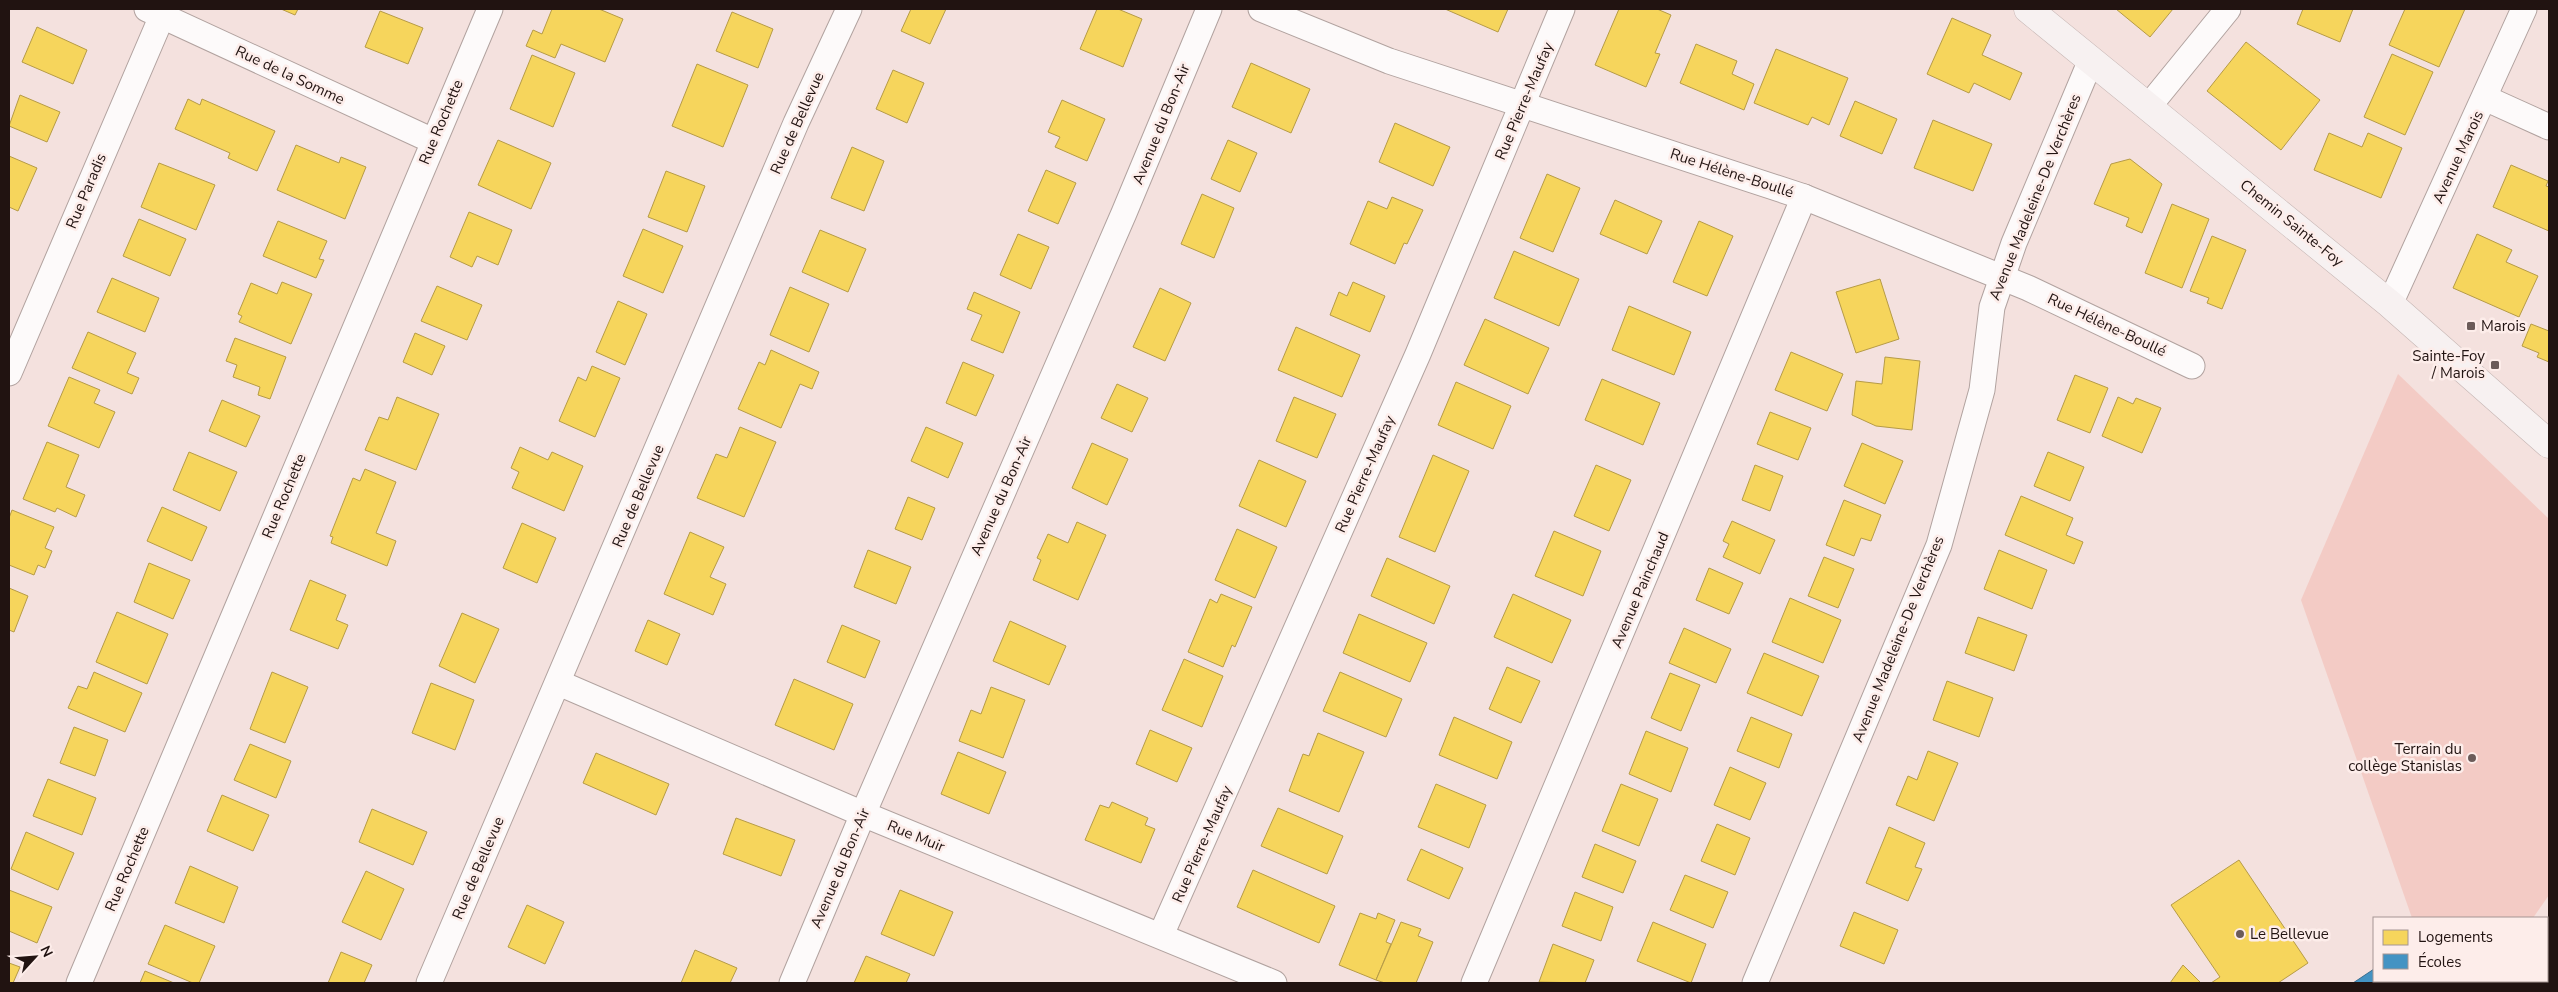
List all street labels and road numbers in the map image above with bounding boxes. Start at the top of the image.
street label: Rue Pierre-Maufay [1490,39,1558,163]
street label: Rue de la Somme [232,41,348,109]
street label: Avenue du Bon-Air [1128,60,1195,187]
street label: Rue de Bellevue [766,69,828,177]
street label: Rue Rochette [414,77,468,167]
street label: Avenue Madeleine-De Verchères [1984,91,2086,303]
street label: Avenue Marois [2428,107,2488,207]
street label: Rue Hélène-Boullé [1668,144,1796,202]
street label: Rue Paradis [61,150,111,232]
street label: Chemin Sainte-Foy [2236,175,2348,271]
street label: Rue Hélène-Boullé [2044,289,2170,361]
street label: Rue Pierre-Maufay [1330,412,1400,536]
street label: Avenue du Bon-Air [966,433,1037,559]
street label: Rue de Bellevue [607,442,669,550]
street label: Rue Rochette [257,451,311,541]
street label: Avenue Painchaud [1606,529,1674,651]
street label: Avenue Madeleine-De Verchères [1847,533,1949,745]
street label: Rue Pierre-Maufay [1167,782,1237,906]
street label: Avenue du Bon-Air [806,804,875,931]
street label: Rue de Bellevue [447,814,509,922]
street label: Rue Muir [884,815,948,857]
street label: Rue Rochette [100,824,154,914]

